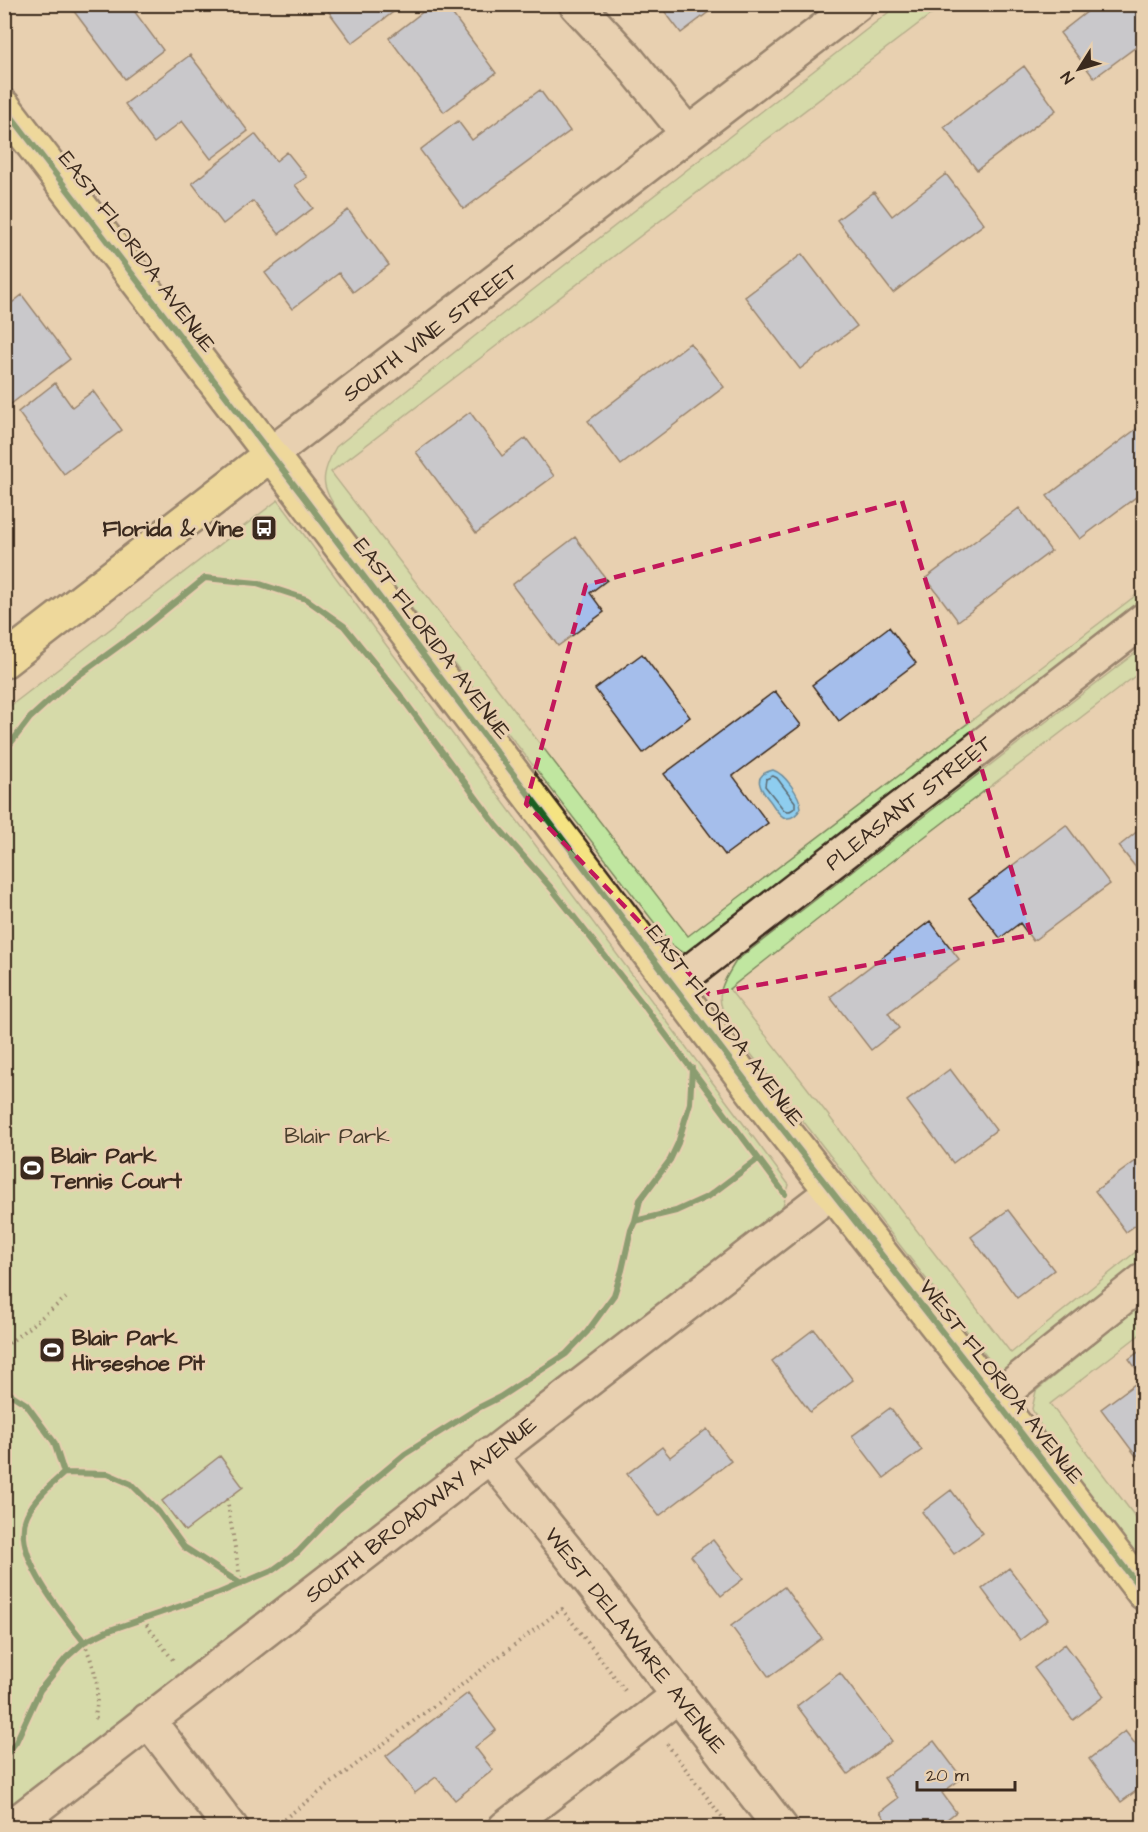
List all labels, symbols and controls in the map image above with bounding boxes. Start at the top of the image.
north arrow [1049,39,1109,99]
text: N [1056,67,1080,88]
street label: EAST FLORIDA AVENUE [51,145,223,359]
street label: SOUTH VINE STREET [336,257,526,410]
bus stop icon: Florida & Vine [249,513,279,543]
place label: Florida & Vine [103,514,244,545]
street label: EAST FLORIDA AVENUE [346,532,518,746]
street label: PLEASANT STREET [819,728,999,878]
street label: EAST FLORIDA AVENUE [639,919,811,1133]
park label: Blair Park [284,1121,390,1152]
place label: Blair Park Tennis Court [50,1141,183,1197]
sports icon: Blair Park Tennis Court [17,1153,47,1183]
street label: WEST FLORIDA AVENUE [911,1273,1091,1491]
place label: Blair Park Hirseshoe Pit [72,1323,206,1379]
sports icon: Blair Park Hirseshoe Pit [37,1335,67,1365]
street label: SOUTH BROADWAY AVENUE [298,1410,544,1611]
street label: WEST DELAWARE AVENUE [537,1521,733,1761]
scale bar [917,1754,1014,1792]
text: 20 m [926,1763,969,1788]

